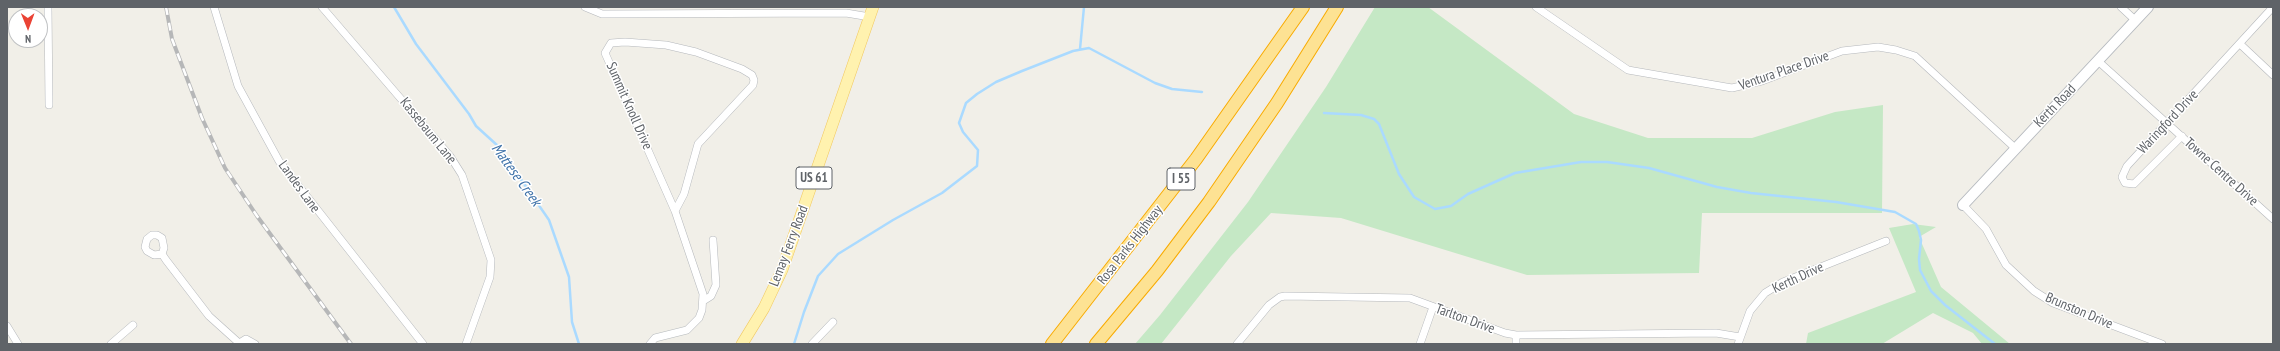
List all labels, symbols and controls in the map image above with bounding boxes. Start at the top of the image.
north arrow [8,8,48,48]
text: N [25,32,31,46]
street label: Ventura Place Drive [1737,48,1831,94]
street label: Summit Knoll Drive [602,60,656,152]
street label: Kerth Road [2030,81,2080,131]
street label: Waringford Drive [2134,86,2202,158]
street label: Kassebaum Lane [396,94,460,168]
street label: Towne Centre Drive [2181,134,2261,210]
water label: Mattese Creek [487,140,545,210]
street label: Landes Lane [275,158,323,216]
road number: US 61 [796,167,832,189]
road number: I 55 [1167,168,1195,190]
street label: Rosa Parks Highway [1094,202,1166,288]
street label: Lemay Ferry Road [766,203,812,289]
street label: Kerth Drive [1770,259,1826,297]
street label: Brunston Drive [2043,289,2115,333]
street label: Tarlton Drive [1433,300,1497,338]

